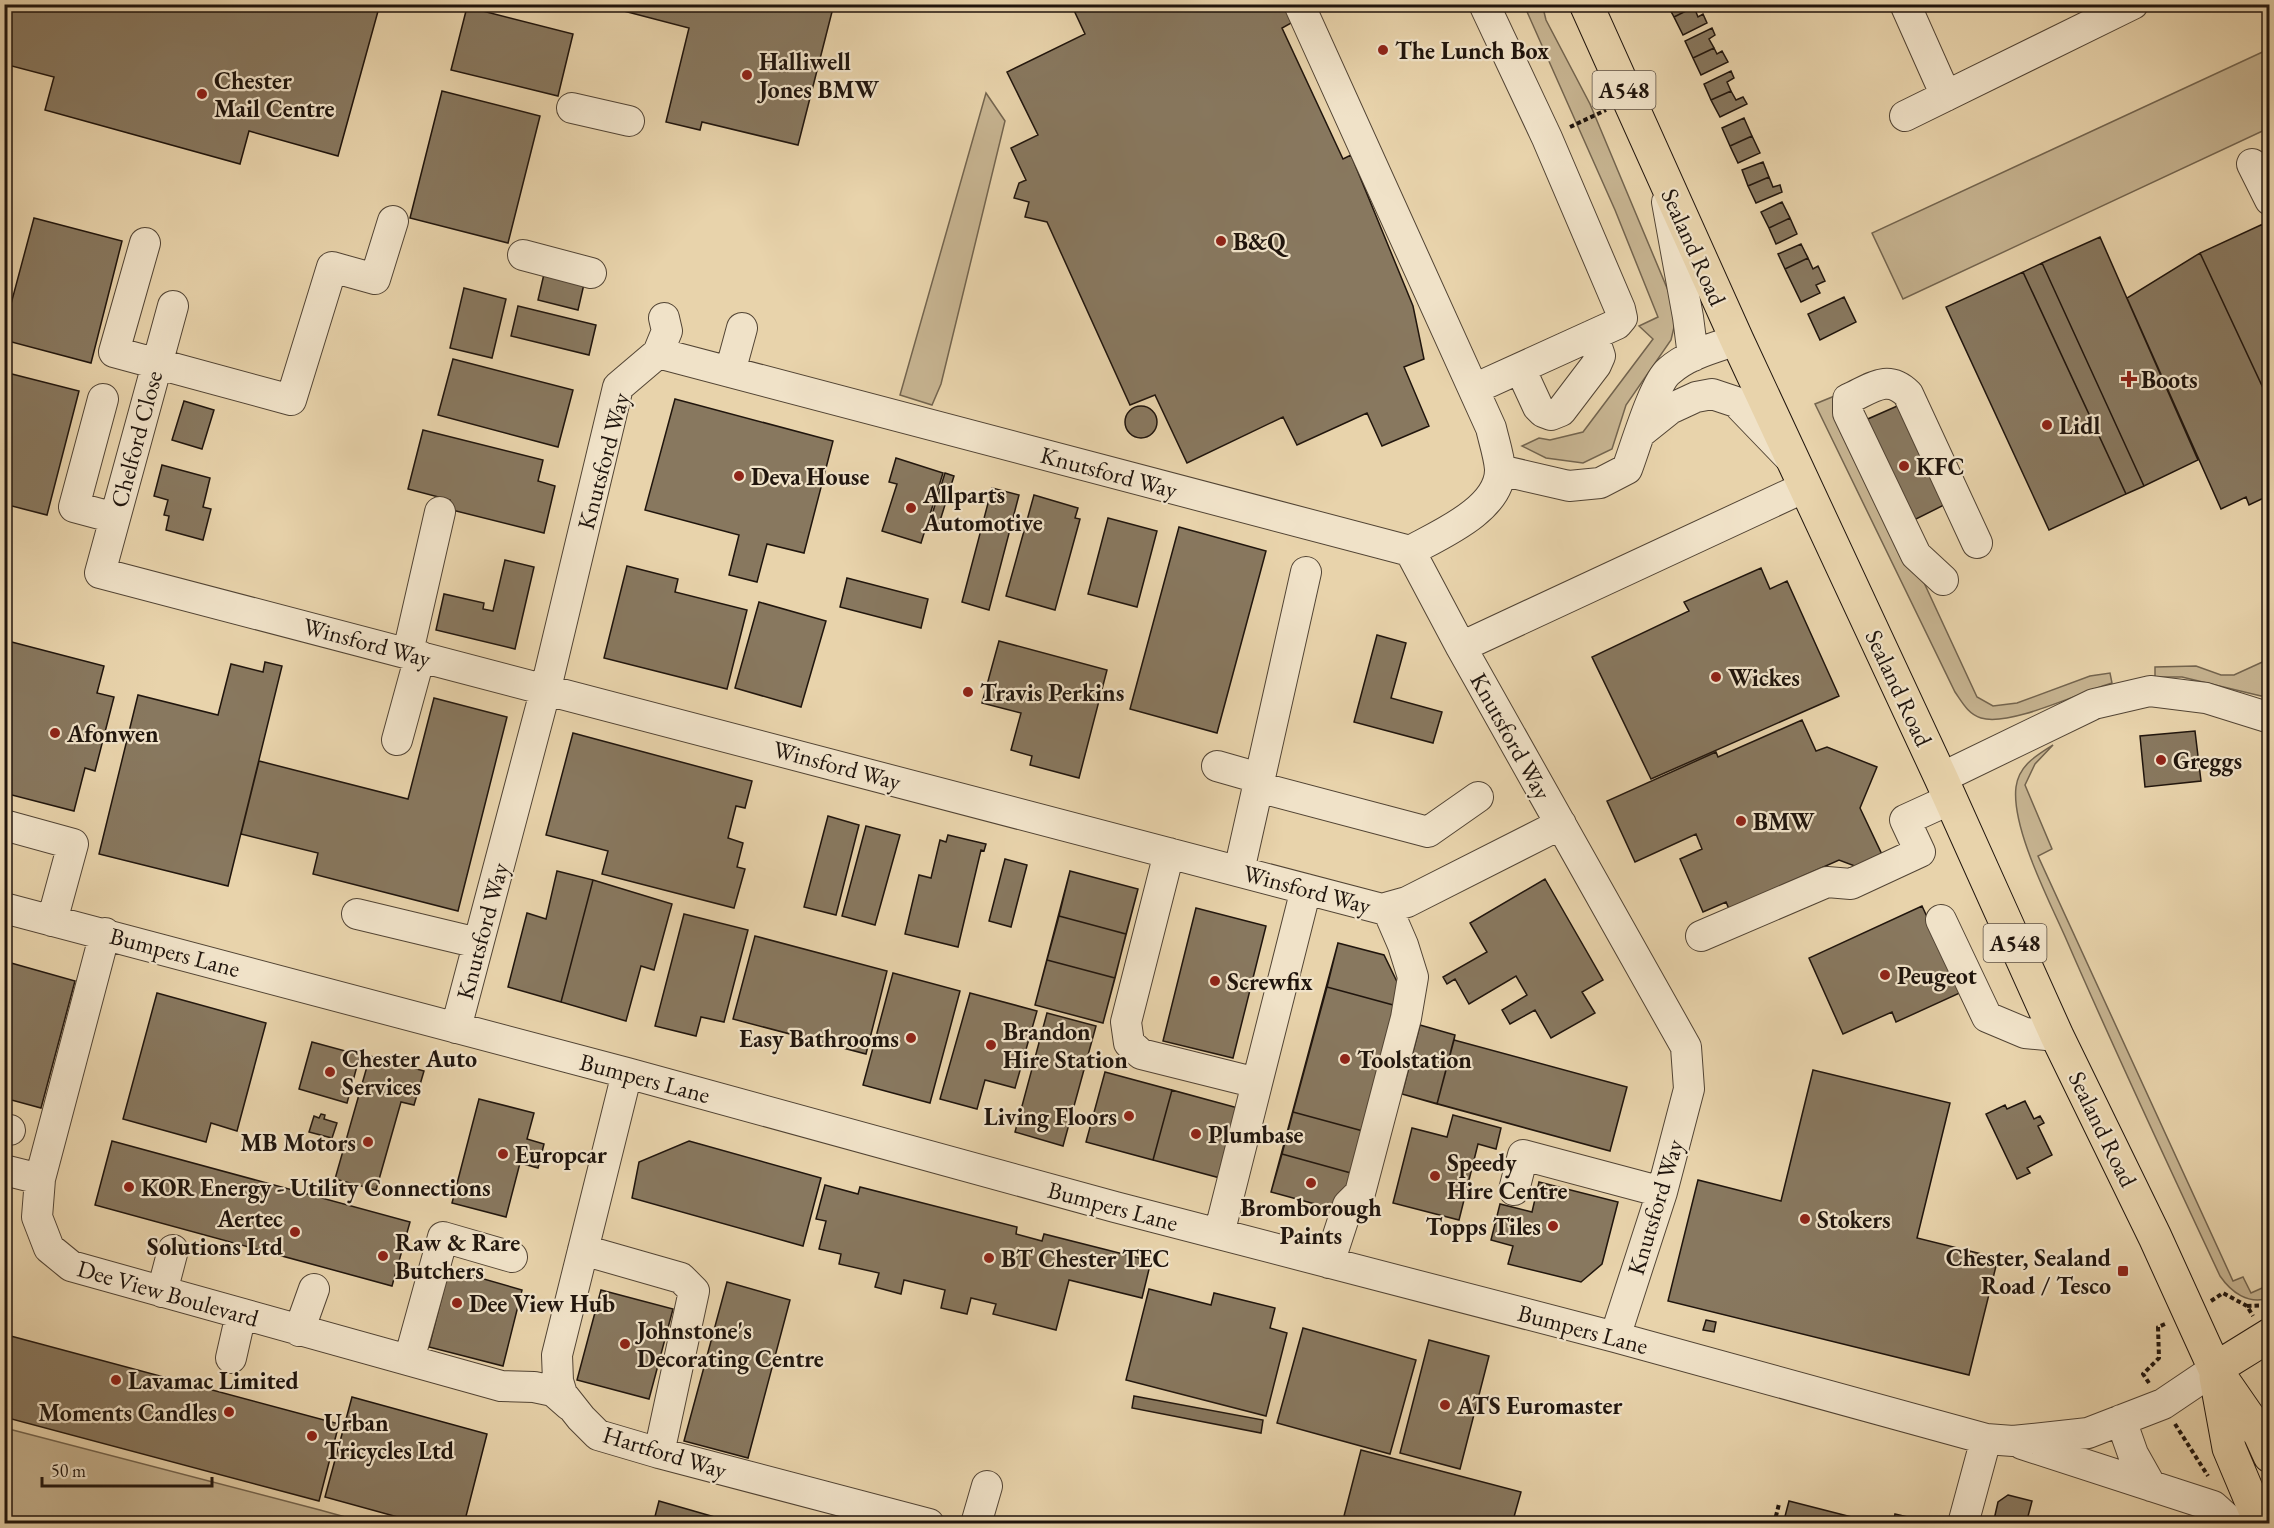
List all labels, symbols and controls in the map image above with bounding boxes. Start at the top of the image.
place label: The Lunch Box [1395,35,1549,66]
marker: The Lunch Box [1376,43,1390,57]
place label: Halliwell Jones BMW [757,46,880,105]
place label: Chester Mail Centre [214,65,335,124]
marker: Halliwell Jones BMW [740,68,754,82]
road number: A548 [1592,71,1656,109]
marker: Chester Mail Centre [195,87,209,101]
street label: Sealand Road [1654,183,1734,311]
place label: B&Q [1233,226,1289,257]
marker: B&Q [1214,234,1228,248]
place label: Boots [2141,364,2198,395]
street label: Chelford Close [103,367,169,511]
marker: Boots [2122,372,2136,386]
street label: Knutsford Way [570,389,636,533]
place label: Lidl [2059,410,2100,441]
marker: Lidl [2040,418,2054,432]
street label: Knutsford Way [1037,439,1181,505]
place label: KFC [1916,451,1964,482]
marker: KFC [1897,459,1911,473]
place label: Deva House [751,461,870,492]
marker: Deva House [732,469,746,483]
place label: Allparts Automotive [922,479,1043,538]
marker: Allparts Automotive [904,501,918,515]
street label: Winsford Way [300,610,435,674]
street label: Sealand Road [1858,625,1940,752]
place label: Wickes [1728,662,1800,693]
street label: Knutsford Way [1463,667,1559,805]
marker: Wickes [1709,670,1723,684]
place label: Travis Perkins [980,677,1124,708]
marker: Travis Perkins [961,685,975,699]
place label: Afonwen [66,718,159,749]
marker: Afonwen [48,726,62,740]
street label: Winsford Way [770,733,905,797]
place label: Greggs [2173,745,2242,777]
marker: Greggs [2154,753,2168,767]
place label: BMW [1753,806,1815,837]
marker: BMW [1734,814,1748,828]
street label: Winsford Way [1240,857,1375,921]
street label: Knutsford Way [449,859,515,1003]
street label: Bumpers Lane [107,920,243,984]
road number: A548 [1984,924,2046,962]
place label: Peugeot [1897,960,1977,992]
place label: Screwfix [1227,966,1313,997]
marker: Peugeot [1878,968,1892,982]
marker: Screwfix [1208,974,1222,988]
place label: Brandon Hire Station [1003,1016,1128,1075]
place label: Easy Bathrooms [739,1023,899,1055]
marker: Easy Bathrooms [904,1031,918,1045]
marker: Brandon Hire Station [984,1038,998,1052]
place label: Chester Auto Services [342,1043,477,1102]
place label: Toolstation [1357,1044,1472,1075]
street label: Bumpers Lane [577,1046,713,1110]
marker: Toolstation [1338,1052,1352,1066]
marker: Chester Auto Services [323,1065,337,1079]
street label: Sealand Road [2062,1066,2145,1193]
place label: Living Floors [984,1101,1117,1133]
marker: Living Floors [1122,1109,1136,1123]
place label: Plumbase [1208,1119,1304,1150]
place label: MB Motors [240,1127,356,1158]
marker: Plumbase [1189,1127,1203,1141]
marker: MB Motors [361,1135,375,1149]
street label: Knutsford Way [1620,1135,1690,1279]
place label: Europcar [515,1139,607,1170]
marker: Europcar [496,1147,510,1161]
place label: Speedy Hire Centre [1447,1147,1568,1206]
marker: Speedy Hire Centre [1428,1169,1442,1183]
place label: KOR Energy - Utility Connections [141,1172,491,1204]
street label: Bumpers Lane [1045,1174,1181,1238]
marker: Bromborough Paints [1304,1176,1318,1190]
marker: KOR Energy - Utility Connections [122,1180,136,1194]
place label: Bromborough Paints [1240,1192,1382,1251]
place label: Aertec Solutions Ltd [147,1203,284,1262]
place label: Stokers [1817,1204,1891,1235]
place label: Topps Tiles [1425,1211,1541,1242]
marker: Stokers [1798,1212,1812,1226]
marker: Topps Tiles [1546,1219,1560,1233]
marker: Aertec Solutions Ltd [288,1225,302,1239]
place label: Raw & Rare Butchers [395,1227,520,1286]
place label: Chester, Sealand Road / Tesco [1946,1242,2112,1301]
place label: BT Chester TEC [1001,1243,1170,1274]
marker: Raw & Rare Butchers [376,1249,390,1263]
marker: BT Chester TEC [982,1251,996,1265]
street label: Dee View Boulevard [74,1252,263,1334]
marker: Chester, Sealand Road / Tesco [2116,1264,2130,1278]
place label: Dee View Hub [469,1288,615,1319]
marker: Dee View Hub [450,1296,464,1310]
street label: Bumpers Lane [1515,1297,1651,1361]
place label: Johnstone's Decorating Centre [635,1315,824,1375]
marker: Johnstone's Decorating Centre [618,1337,632,1351]
place label: Lavamac Limited [128,1365,300,1396]
marker: Lavamac Limited [109,1373,123,1387]
place label: ATS Euromaster [1456,1390,1622,1421]
place label: Moments Candles [38,1397,217,1428]
marker: ATS Euromaster [1438,1398,1452,1412]
marker: Moments Candles [222,1405,236,1419]
place label: Urban Tricycles Ltd [324,1407,455,1467]
street label: Hartford Way [599,1418,731,1486]
marker: Urban Tricycles Ltd [305,1429,319,1443]
scale bar [42,1450,212,1488]
text: 50 m [51,1459,86,1482]

